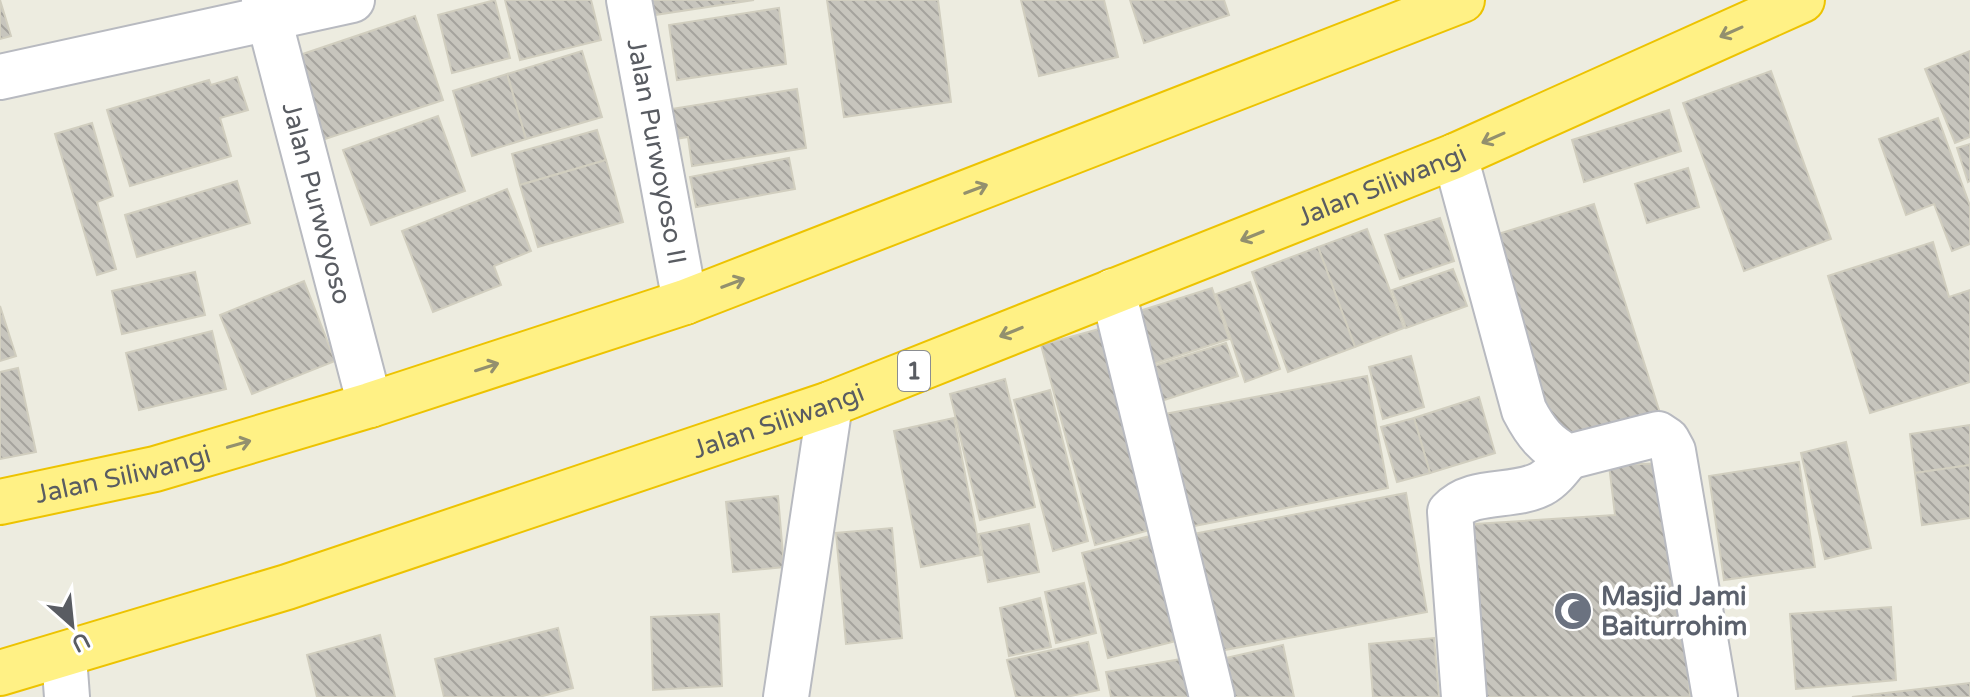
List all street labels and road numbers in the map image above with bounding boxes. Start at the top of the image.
street label: Jalan Purwoyoso II [621,36,693,267]
street label: Jalan Purwoyoso [276,99,358,307]
street label: Jalan Siliwangi [1292,137,1471,233]
road number: 1 [898,351,930,391]
street label: Jalan Siliwangi [688,377,868,465]
street label: Jalan Siliwangi [32,438,214,510]

